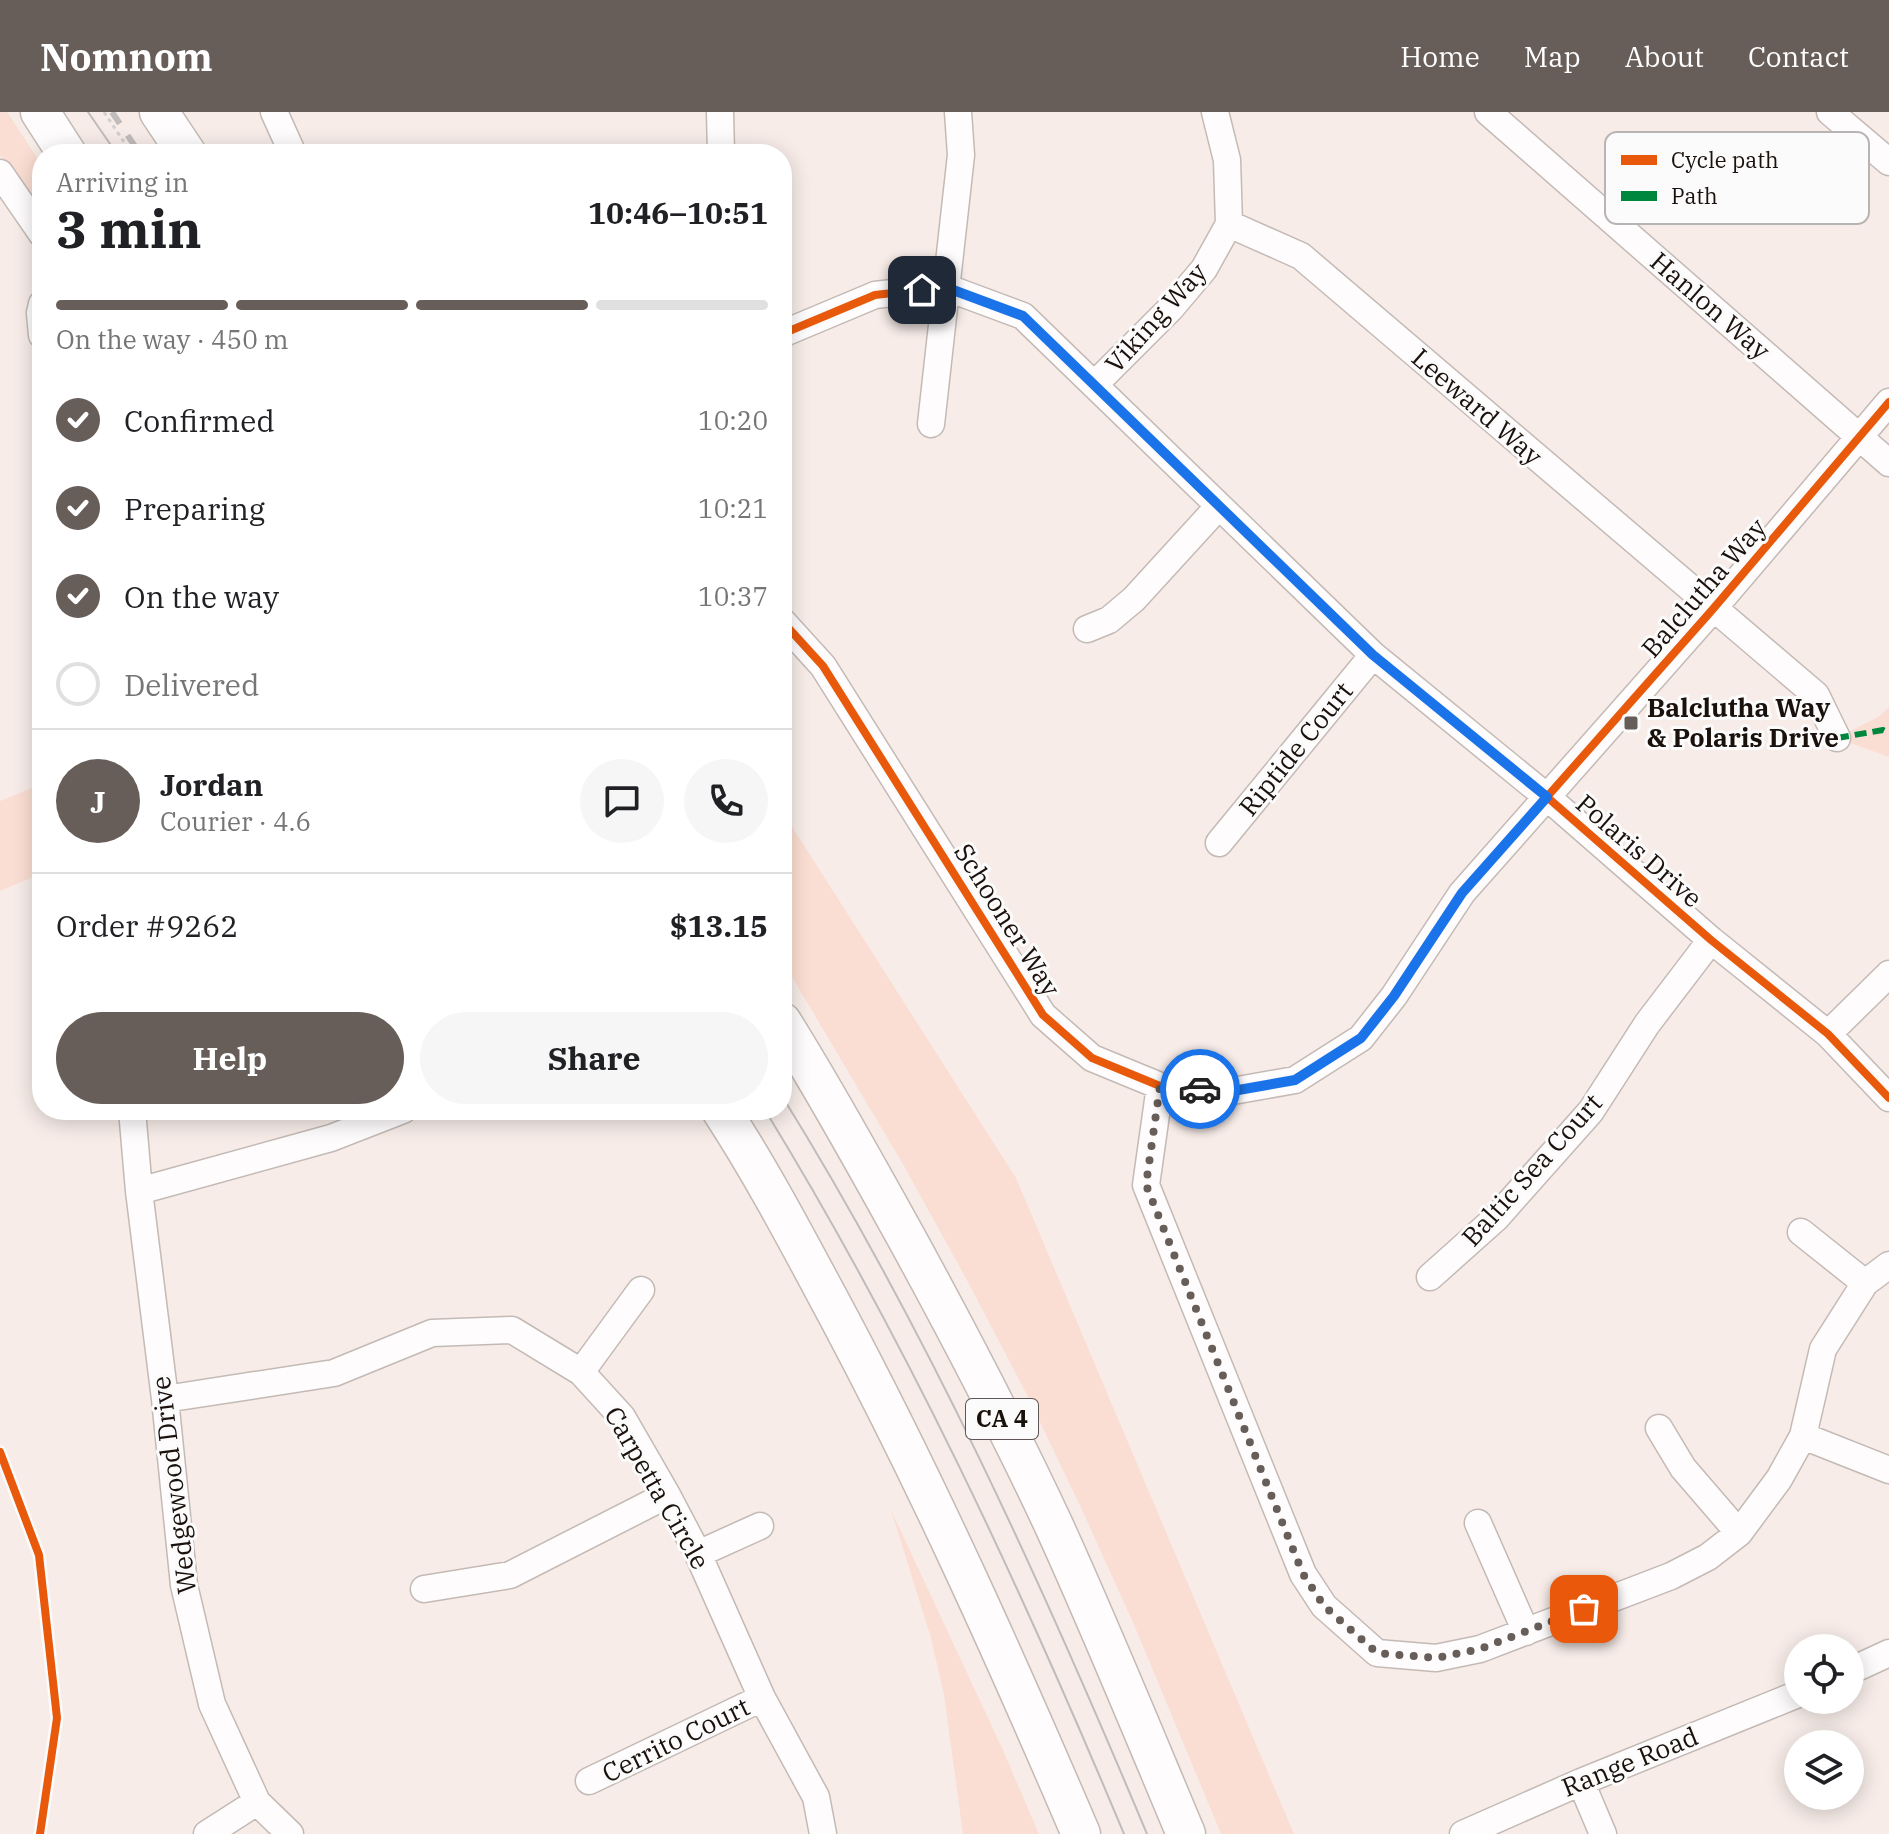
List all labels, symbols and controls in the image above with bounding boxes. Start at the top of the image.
text: Nomnom [40,32,213,81]
text: Home [1400,38,1480,75]
text: Map [1524,38,1581,75]
text: About [1625,38,1704,75]
text: Contact [1748,38,1849,75]
legend [1605,132,1869,224]
text: Cycle path [1671,145,1779,174]
text: Arriving in [56,165,189,199]
text: Path [1671,181,1718,210]
text: 10:46–10:51 [588,193,768,232]
text: 3 min [56,195,202,262]
street label: Hanlon Way [1644,244,1778,367]
street label: Viking Way [1097,255,1214,379]
pin [888,256,956,324]
icon: home [900,268,944,312]
text: On the way · 450 m [56,322,289,356]
street label: Leeward Way [1405,340,1550,472]
icon: check [56,398,100,442]
text: Confirmed [124,401,275,440]
text: 10:20 [698,403,768,437]
icon: check [56,486,100,530]
text: Preparing [124,489,265,528]
text: 10:21 [698,491,768,525]
street label: Balclutha Way [1633,511,1773,664]
icon: check [56,574,100,618]
text: On the way [124,577,279,616]
text: 10:37 [698,579,768,613]
text: Delivered [124,665,259,704]
street label: Riptide Court [1231,674,1360,822]
place label: Balclutha Way & Polaris Drive [1647,690,1839,754]
marker: Balclutha Way & Polaris Drive [1622,714,1640,732]
button: chat [580,759,664,843]
button: phone [684,759,768,843]
text: Jordan [160,765,263,804]
text: J [90,782,106,821]
street label: Polaris Drive [1569,786,1710,914]
text: Courier · 4.6 [160,804,311,838]
street label: Schooner Way [947,837,1068,1002]
text: Order #9262 [56,906,238,945]
text: $13.15 [670,906,768,945]
button: Help [56,1012,404,1104]
button: Share [420,1012,768,1104]
courier [1160,1049,1240,1129]
icon: car [1178,1067,1222,1111]
street label: Baltic Sea Court [1454,1086,1609,1253]
street label: Wedgewood Drive [143,1374,203,1596]
road number: CA 4 [966,1399,1038,1439]
street label: Carpetta Circle [598,1400,718,1575]
pin [1550,1575,1618,1643]
icon: bag [1562,1587,1606,1631]
map controls [1784,1634,1864,1810]
button: locate [1784,1634,1864,1714]
street label: Cerrito Court [596,1689,755,1789]
street label: Range Road [1556,1718,1703,1804]
button: layers [1784,1730,1864,1810]

